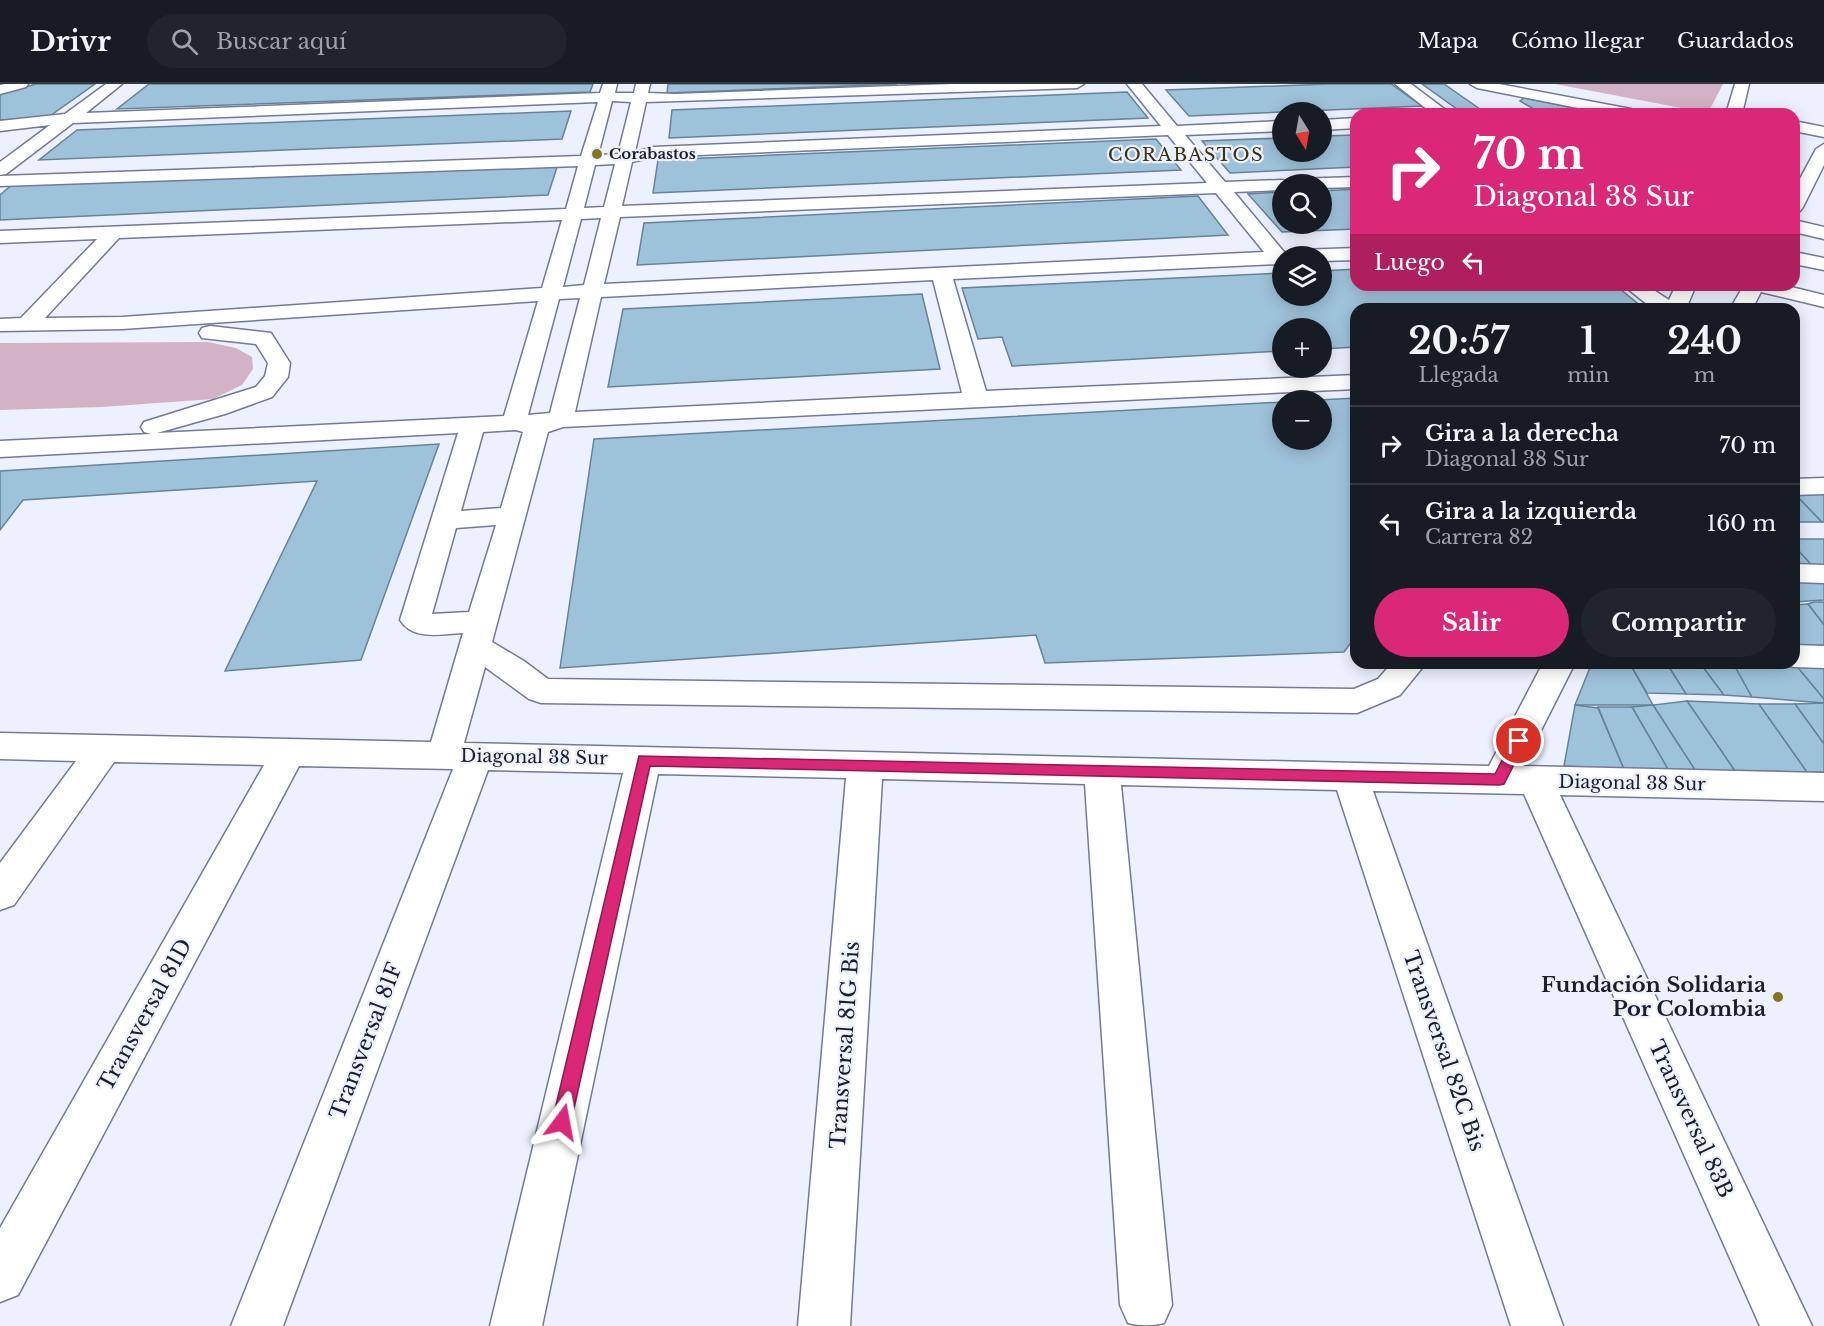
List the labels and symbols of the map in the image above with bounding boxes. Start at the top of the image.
north arrow [1272,102,1332,162]
place label: Corabastos [609,144,696,163]
district label: CORABASTOS [1108,144,1264,166]
marker: Corabastos [590,147,604,161]
pin [1493,715,1544,766]
street label: Diagonal 38 Sur [460,745,608,769]
street label: Diagonal 38 Sur [1558,771,1706,795]
street label: Transversal 81D [92,934,198,1096]
street label: Transversal 81G Bis [825,940,865,1150]
street label: Transversal 82C Bis [1397,947,1491,1155]
street label: Transversal 81F [324,959,408,1123]
place label: Fundación Solidaria Por Colombia [1541,972,1766,1022]
marker: Fundación Solidaria Por Colombia [1771,990,1785,1004]
street label: Transversal 83B [1643,1036,1739,1202]
position arrow [530,1090,594,1154]

